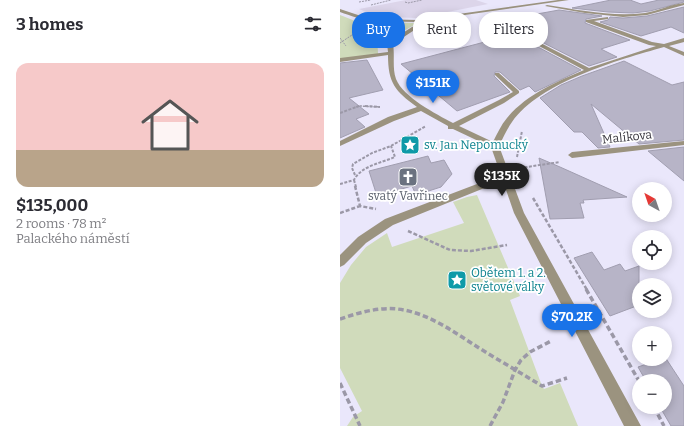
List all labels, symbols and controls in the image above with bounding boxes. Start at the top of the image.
chip: Buy [352,12,405,48]
chip: Rent [413,12,471,48]
chip: Filters [479,12,548,48]
icon: filters [302,13,324,35]
text: 3 homes [16,14,83,35]
pin: $151K [405,70,461,104]
text: $151K [415,75,451,90]
icon: home [134,89,206,161]
street label: Malíkova [601,127,653,147]
place icon: sv. Jan Nepomucký [399,134,421,156]
place label: sv. Jan Nepomucký [424,138,529,152]
pin: $135K [474,163,530,197]
church icon: svatý Vavřinec [397,166,419,188]
text: $135K [483,168,521,183]
north arrow [632,182,672,222]
map controls [632,182,672,414]
place label: svatý Vavřinec [368,189,448,203]
text: $135,000 [16,195,88,216]
text: 2 rooms · 78 m² [16,216,106,231]
button: locate [632,230,672,270]
text: Palackého náměstí [16,231,130,246]
place label: Obětem 1. a 2. světové války [471,266,546,294]
place icon: Obětem 1. a 2. světové války [446,269,468,291]
button: layers [632,278,672,318]
pin: $70.2K [539,304,605,338]
text: $70.2K [551,309,593,324]
button: + [632,326,672,366]
button: − [632,374,672,414]

